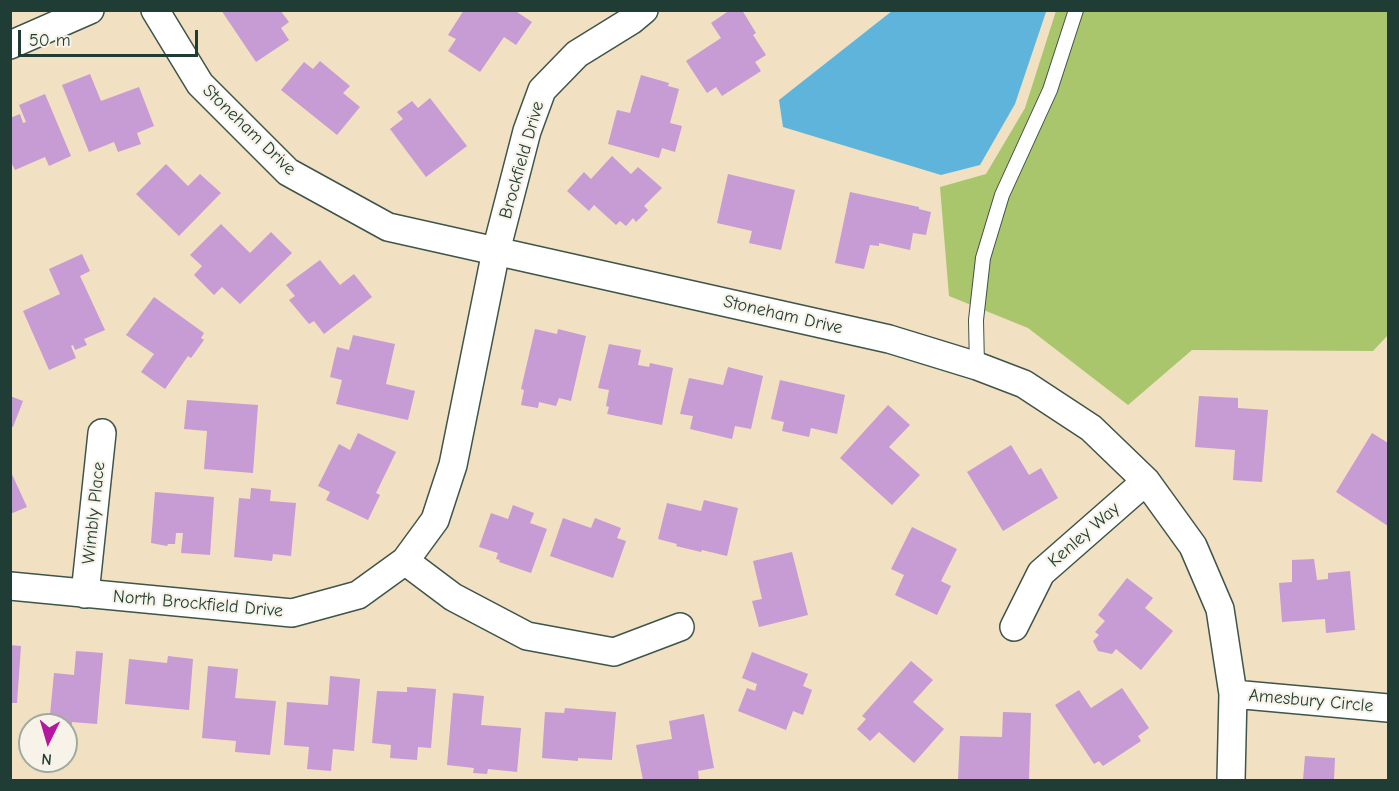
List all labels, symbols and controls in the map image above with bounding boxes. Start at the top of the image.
scale bar [21,18,201,56]
text: 50 m [29,30,71,51]
street label: Stoneham Drive [198,80,300,180]
street label: Brockfield Drive [495,99,549,221]
street label: Stoneham Drive [721,291,845,339]
street label: Wimbly Place [78,461,110,565]
street label: Kenley Way [1044,498,1124,572]
street label: North Brockfield Drive [112,586,284,622]
street label: Amesbury Circle [1248,685,1374,717]
north arrow [18,713,78,773]
text: N [41,750,53,768]

